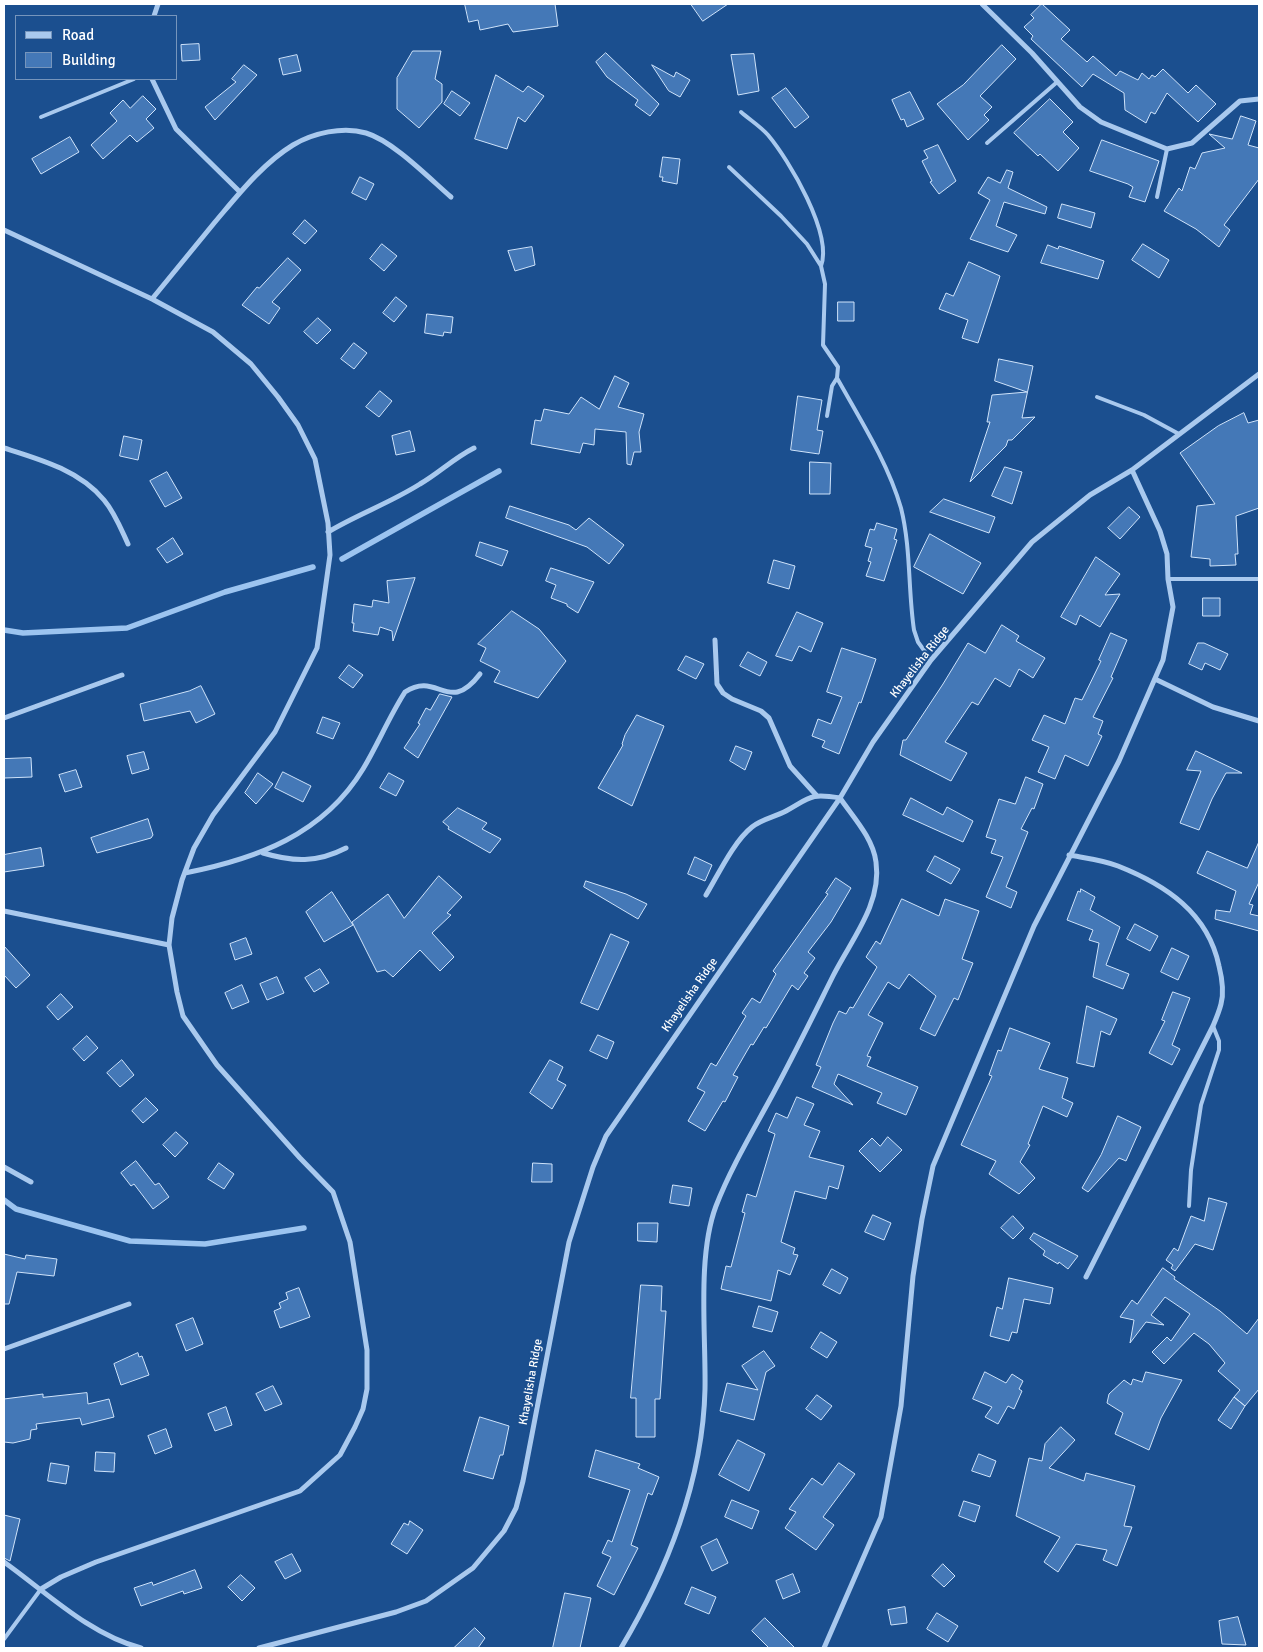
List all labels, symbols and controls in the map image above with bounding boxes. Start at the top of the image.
legend [15,15,178,80]
text: Road [62,26,94,44]
text: Building [62,51,116,69]
street label: Khayelisha Ridge [887,623,953,701]
street label: Khayelisha Ridge [659,955,721,1035]
street label: Khayelisha Ridge [516,1338,546,1426]

